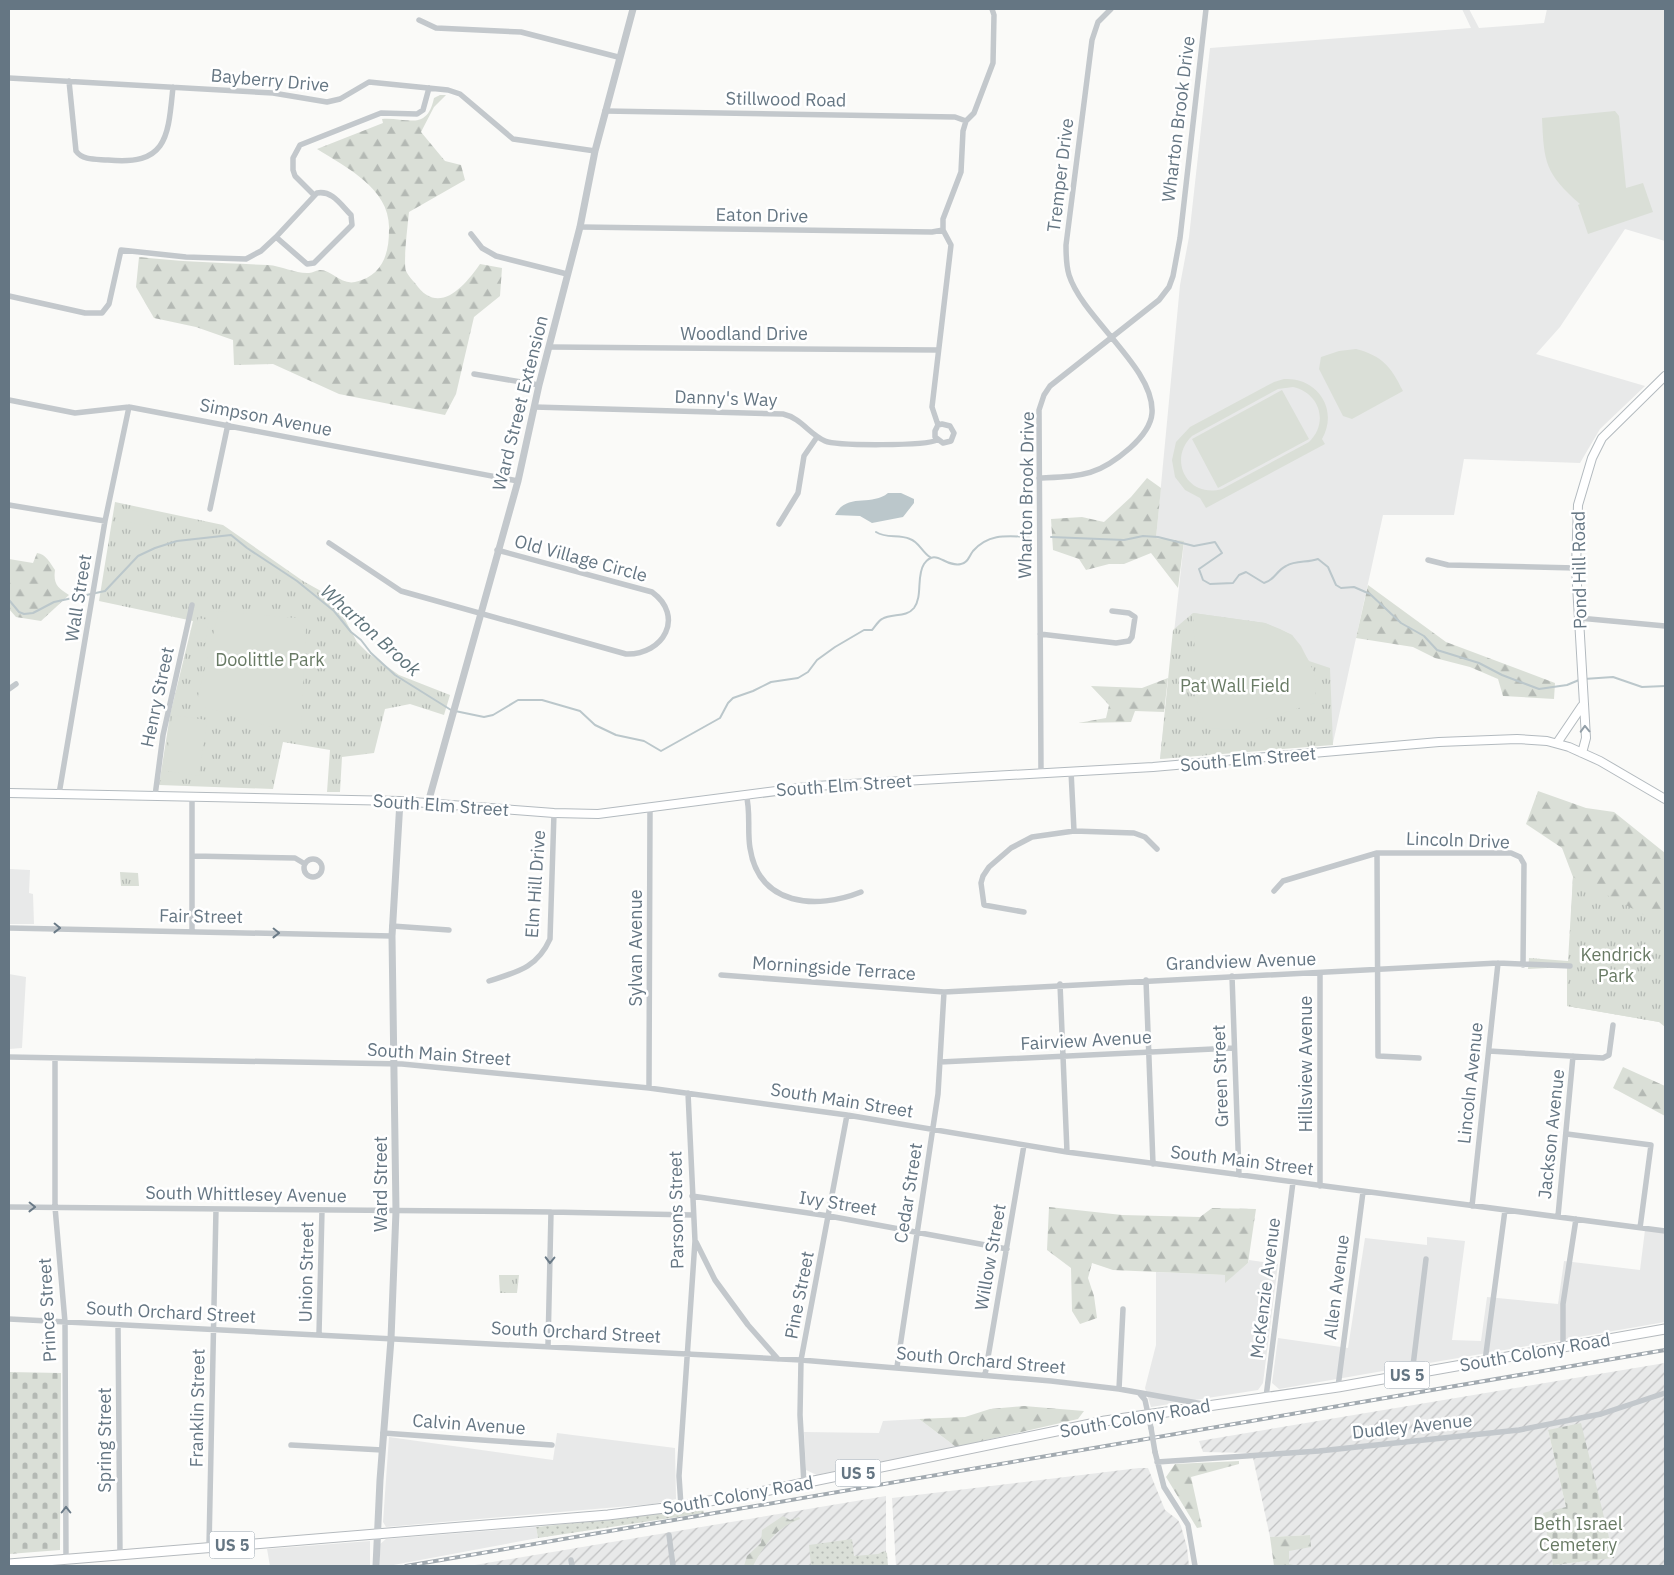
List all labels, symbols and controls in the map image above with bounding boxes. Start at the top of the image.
street label: Wharton Brook Drive [1156,34,1200,203]
street label: Bayberry Drive [210,63,330,97]
street label: Stillwood Road [725,86,847,112]
street label: Tremper Drive [1042,117,1078,233]
street label: Eaton Drive [715,203,809,227]
street label: Ward Street Extension [487,313,553,493]
street label: Woodland Drive [680,322,808,345]
street label: Danny's Way [674,385,778,411]
street label: Simpson Avenue [198,393,334,441]
street label: Wharton Brook Drive [1013,411,1039,579]
street label: Pond Hill Road [1566,511,1592,629]
street label: Old Village Circle [512,529,650,587]
street label: Wall Street [60,552,96,644]
water label: Wharton Brook [316,579,427,682]
street label: Henry Street [135,645,179,749]
park label: Doolittle Park [215,648,325,671]
park label: Pat Wall Field [1180,674,1290,697]
one-way arrow [1580,725,1591,733]
street label: South Elm Street [1179,742,1317,776]
street label: South Elm Street [775,769,913,801]
street label: South Elm Street [372,789,510,821]
street label: Lincoln Drive [1406,827,1510,853]
street label: Elm Hill Drive [520,829,550,939]
street label: Sylvan Avenue [624,889,647,1007]
street label: Fair Street [159,904,243,928]
one-way arrow [54,923,62,934]
one-way arrow [272,928,280,938]
park label: Kendrick Park [1580,943,1652,987]
street label: Grandview Avenue [1165,947,1317,975]
street label: Morningside Terrace [751,951,917,985]
street label: Hillsview Avenue [1294,995,1317,1132]
street label: Lincoln Avenue [1452,1021,1488,1145]
street label: Green Street [1207,1024,1233,1128]
street label: Fairview Avenue [1020,1025,1152,1055]
street label: South Main Street [366,1038,512,1070]
street label: Jackson Avenue [1533,1068,1569,1200]
street label: South Main Street [769,1077,915,1123]
street label: Ward Street [369,1136,392,1232]
street label: South Main Street [1169,1140,1315,1180]
street label: Cedar Street [889,1141,927,1245]
street label: Parsons Street [663,1151,689,1269]
street label: South Whittlesey Avenue [145,1181,347,1207]
street label: Ivy Street [797,1185,879,1221]
one-way arrow [28,1202,36,1212]
street label: Willow Street [969,1202,1011,1312]
street label: McKenzie Avenue [1245,1216,1285,1360]
street label: Union Street [294,1221,318,1323]
street label: Allen Avenue [1318,1233,1354,1341]
street label: Pine Street [779,1249,819,1341]
street label: Prince Street [33,1257,61,1363]
one-way arrow [545,1257,555,1265]
street label: South Orchard Street [85,1296,257,1328]
street label: South Orchard Street [490,1316,662,1348]
street label: South Colony Road [1458,1327,1612,1377]
street label: South Orchard Street [895,1341,1067,1379]
street label: Franklin Street [184,1348,210,1468]
road number: US 5 [1384,1362,1430,1388]
street label: Spring Street [93,1387,116,1493]
street label: South Colony Road [1058,1393,1212,1443]
street label: Dudley Avenue [1351,1408,1473,1444]
street label: Calvin Avenue [412,1409,526,1439]
road number: US 5 [836,1460,880,1486]
street label: South Colony Road [661,1470,815,1520]
one-way arrow [61,1506,71,1514]
park label: Beth Israel Cemetery [1533,1512,1623,1556]
road number: US 5 [210,1532,254,1558]

